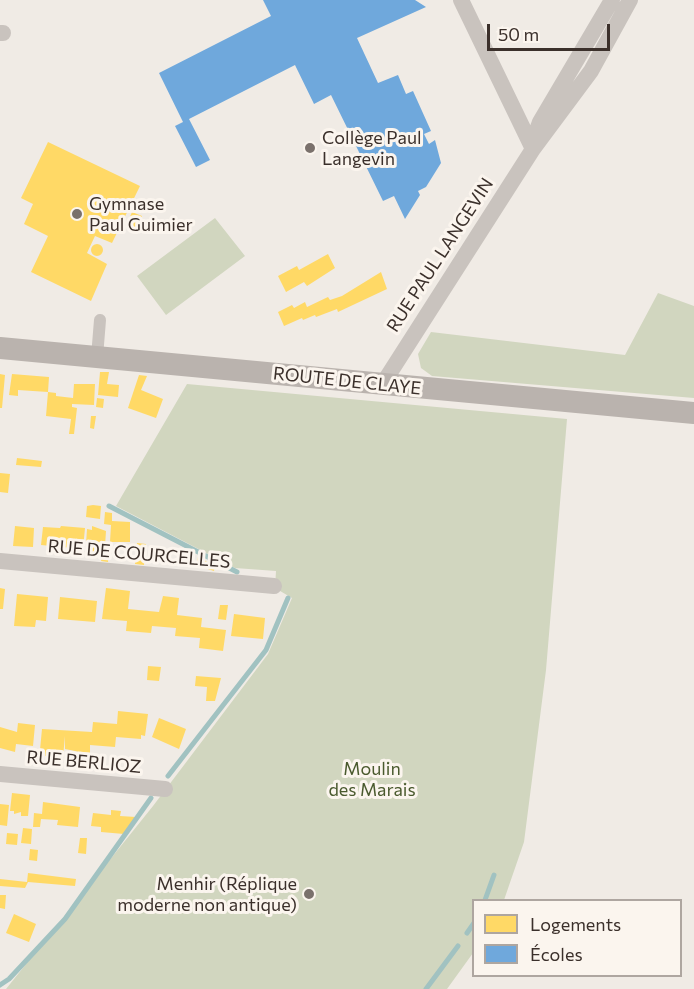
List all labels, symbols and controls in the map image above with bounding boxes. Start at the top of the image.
scale bar [490,12,613,50]
text: 50 m [498,23,539,45]
place label: Collège Paul Langevin [322,127,422,170]
marker: Collège Paul Langevin [303,141,317,155]
street label: RUE PAUL LANGEVIN [382,174,498,336]
place label: Gymnase Paul Guimier [89,193,193,236]
marker: Gymnase Paul Guimier [70,207,84,221]
street label: ROUTE DE CLAYE [272,362,422,400]
street label: RUE DE COURCELLES [47,535,231,573]
street label: RUE BERLIOZ [26,746,142,778]
park label: Moulin des Marais [328,758,416,800]
place label: Menhir (Réplique moderne non antique) [117,873,297,916]
marker: Menhir (Réplique moderne non antique) [302,887,316,901]
legend [472,899,682,977]
text: Logements [530,913,621,935]
text: Écoles [530,943,583,965]

